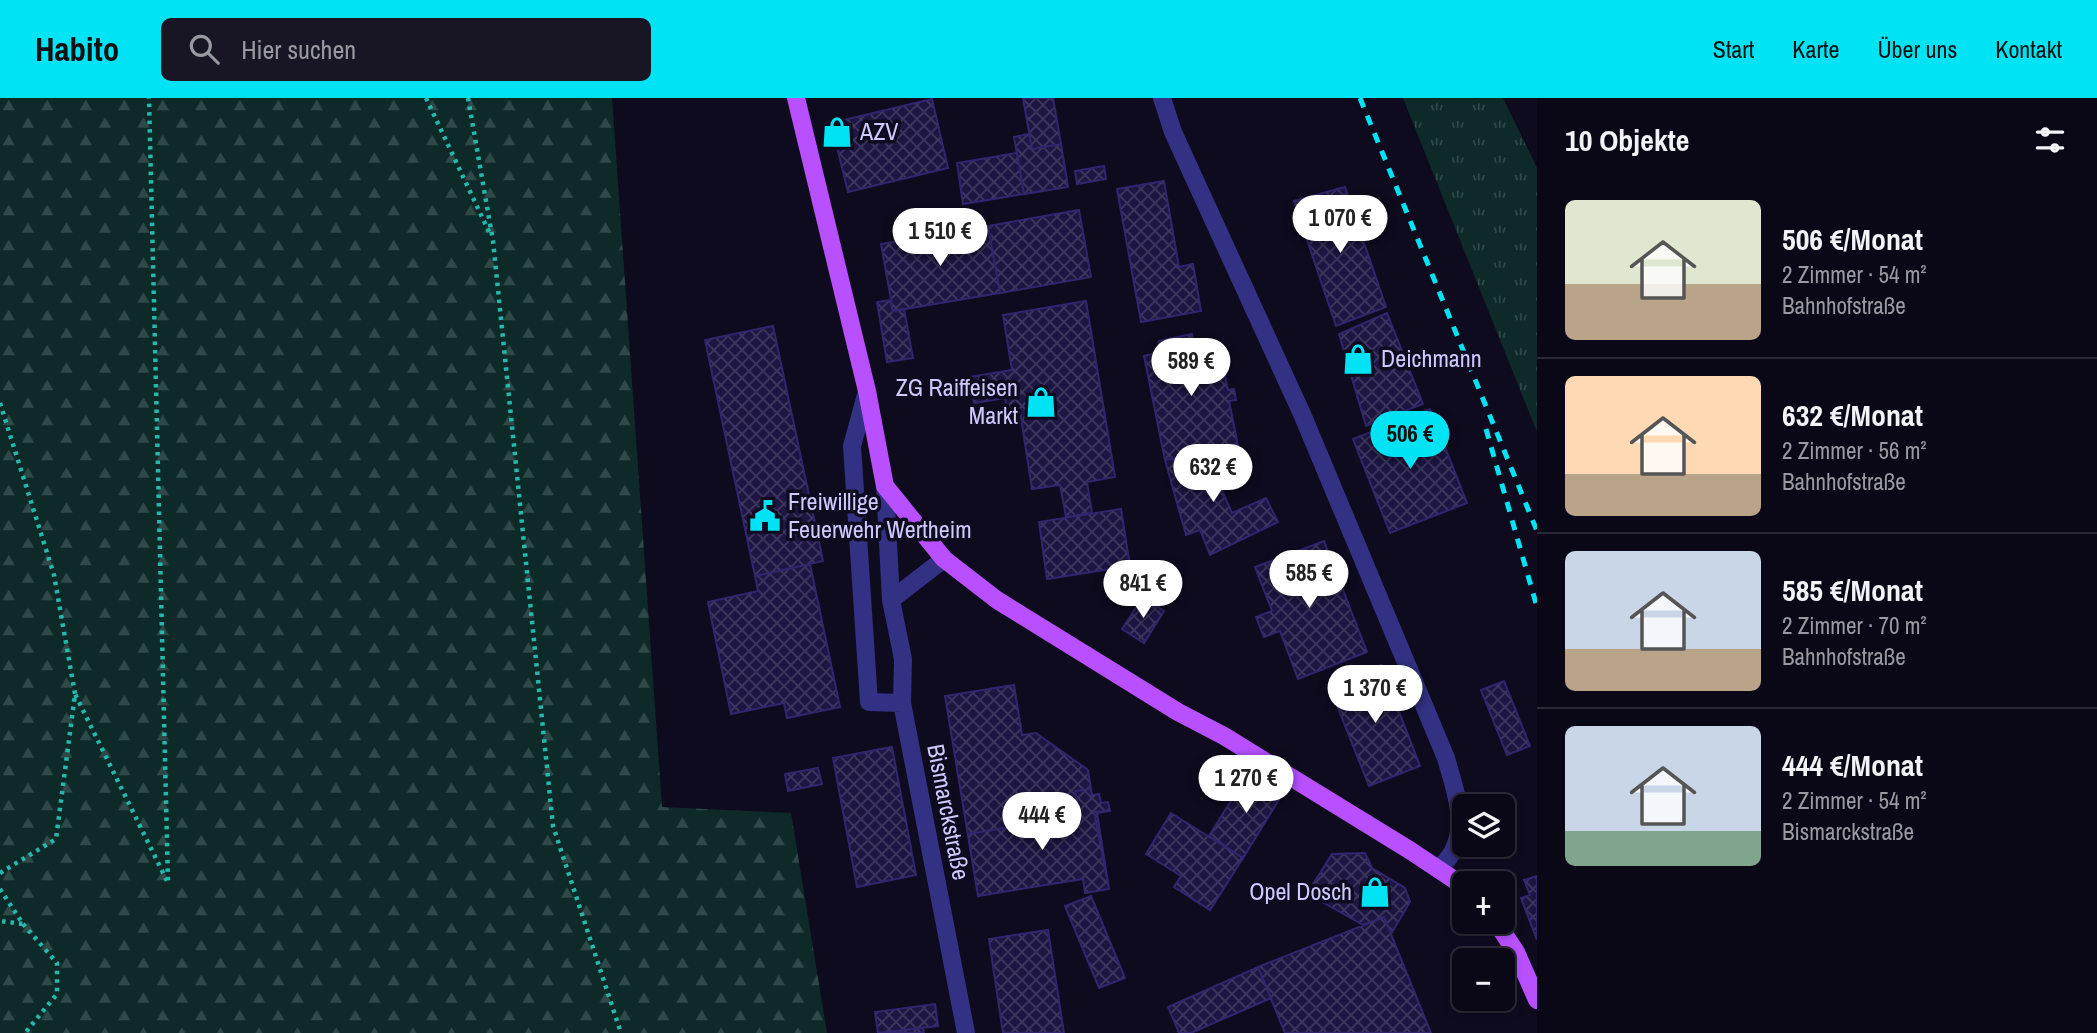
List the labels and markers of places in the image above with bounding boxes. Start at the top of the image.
shop icon: AZV [820,115,854,149]
place label: AZV [859,115,898,147]
pin: 1 070 € [1275,195,1405,255]
pin: 1 510 € [875,208,1005,268]
pin: 589 € [1142,338,1240,398]
shop icon: Deichmann [1341,342,1375,376]
place label: Deichmann [1381,342,1482,374]
place label: ZG Raiffeisen Markt [896,371,1019,431]
shop icon: ZG Raiffeisen Markt [1024,385,1058,419]
pin: 506 € [1361,412,1459,471]
pin: 632 € [1164,444,1262,504]
place label: Freiwillige Feuerwehr Wertheim [788,485,972,545]
public building icon: Freiwillige Feuerwehr Wertheim [748,499,782,533]
pin: 585 € [1260,550,1358,610]
pin: 841 € [1094,560,1192,620]
pin: 1 370 € [1310,666,1440,725]
pin: 1 270 € [1181,756,1311,815]
pin: 444 € [993,792,1091,852]
place label: Opel Dosch [1249,875,1352,907]
shop icon: Opel Dosch [1358,875,1392,909]

